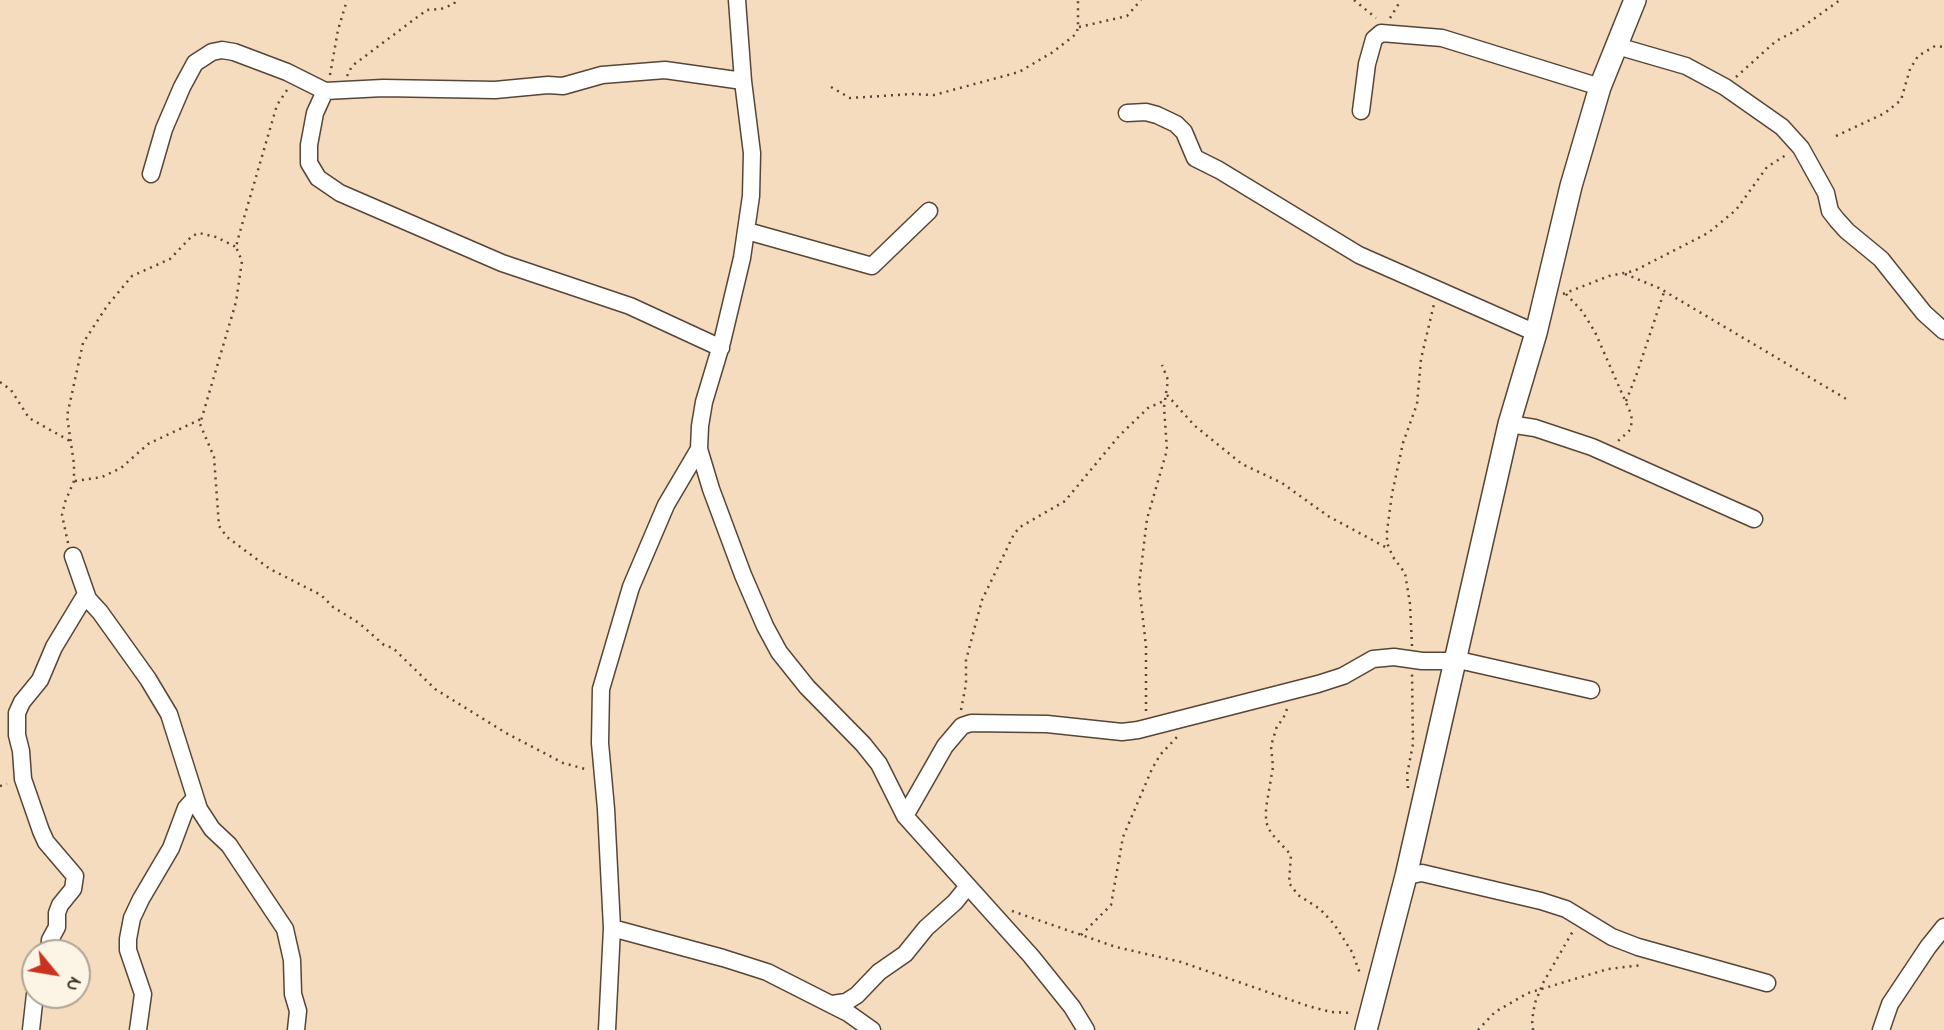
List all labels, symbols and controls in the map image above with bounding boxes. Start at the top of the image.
north arrow [21,939,91,1009]
text: N [58,971,88,996]

